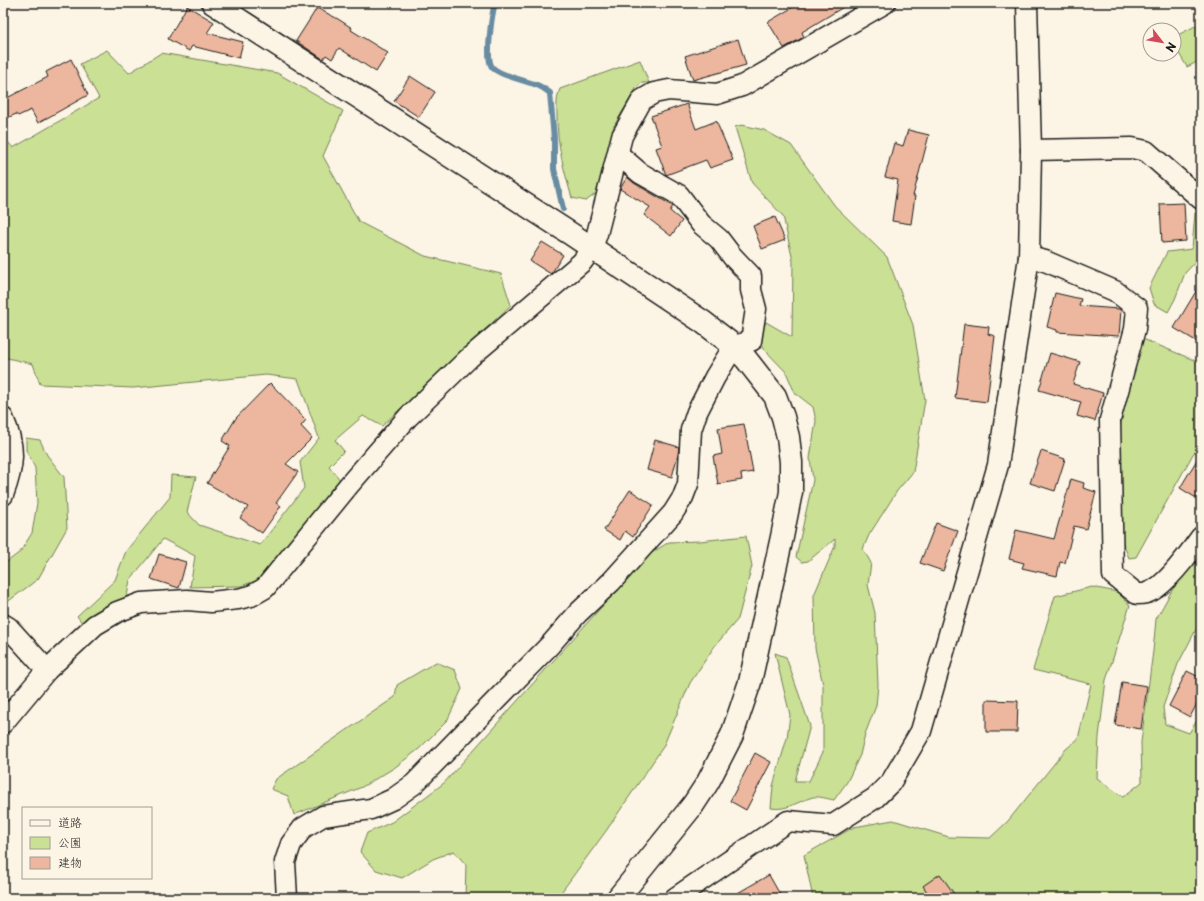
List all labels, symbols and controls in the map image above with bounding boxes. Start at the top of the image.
north arrow [1142,22,1182,62]
text: N [1161,39,1181,56]
legend [22,807,152,879]
text: 道路 [58,813,82,831]
text: 公園 [58,833,82,851]
text: 建物 [58,853,82,871]

